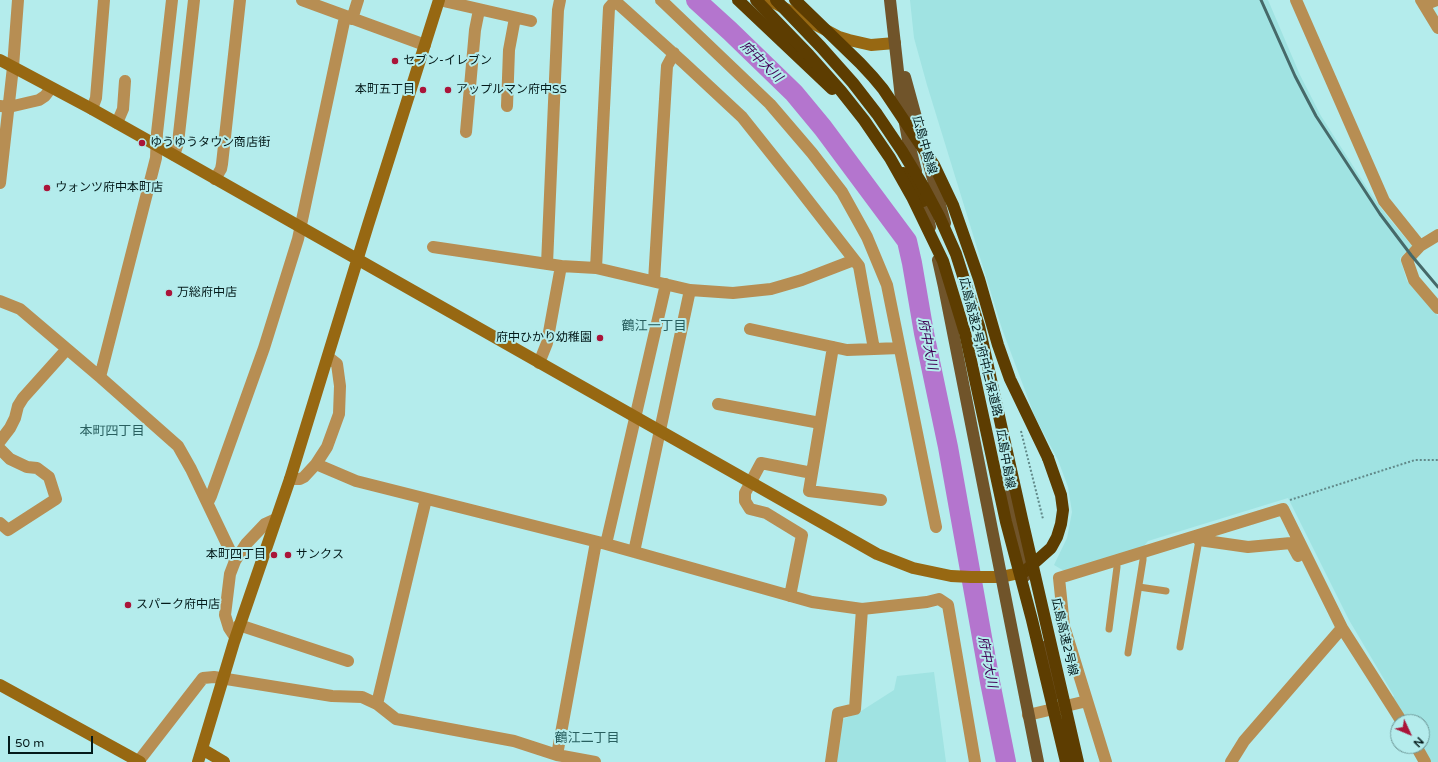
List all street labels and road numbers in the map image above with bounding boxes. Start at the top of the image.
street label: 広島中島線 [909,114,939,176]
street label: 広島高速2号;府中仁保道路 [956,276,1004,418]
street label: 広島中島線 [993,428,1017,490]
street label: 広島高速2号線 [1048,597,1080,677]

